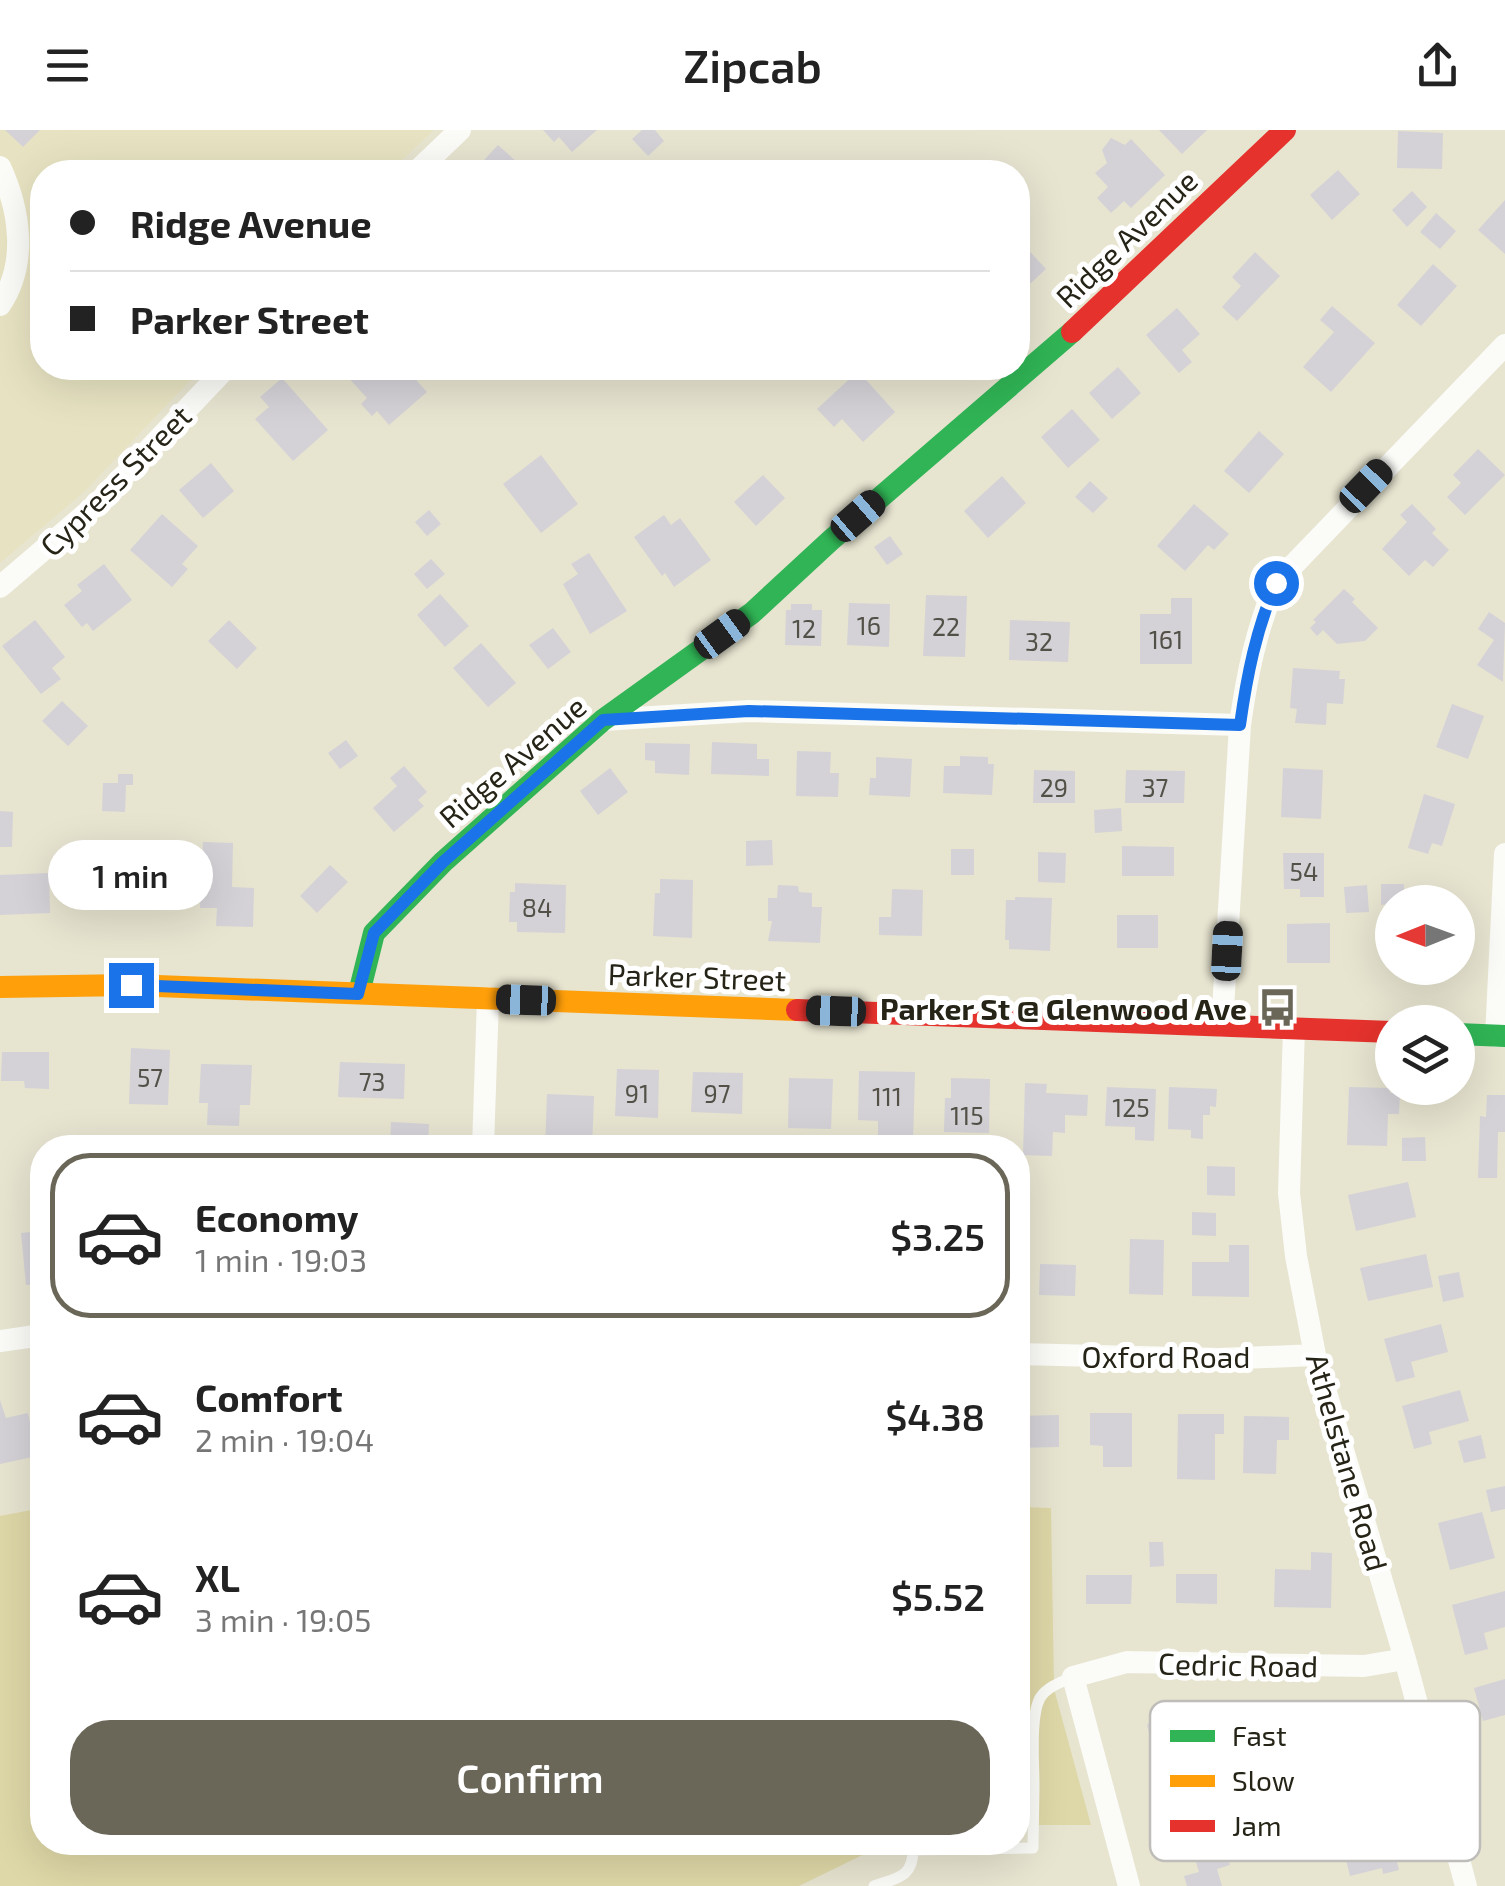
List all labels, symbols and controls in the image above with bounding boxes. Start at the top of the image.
icon: menu [40,38,95,93]
text: Zipcab [683,38,822,92]
icon: share [1410,38,1465,93]
street label: Ridge Avenue [1048,162,1204,314]
text: Ridge Avenue [130,200,372,246]
text: Parker Street [130,296,369,342]
street label: Cypress Street [32,397,198,563]
car [1334,454,1398,518]
car [826,485,890,547]
route start [1254,561,1299,606]
car [689,604,755,664]
house number: 16 [857,610,881,640]
house number: 22 [932,611,960,641]
house number: 12 [792,613,816,643]
house number: 161 [1149,624,1183,654]
house number: 32 [1025,626,1053,656]
street label: Ridge Avenue [431,688,593,834]
house number: 29 [1040,772,1068,802]
house number: 37 [1142,772,1169,802]
callout: 1 min [48,840,214,910]
text: 1 min [93,856,168,894]
house number: 54 [1290,856,1318,886]
north arrow [1375,885,1475,985]
map controls [1375,885,1475,1105]
house number: 84 [522,892,552,922]
car [1210,920,1244,982]
street label: Parker Street [607,955,787,997]
route end [109,963,154,1008]
car [495,984,557,1016]
bus stop icon: Parker St @ Glenwood Ave [1256,987,1298,1029]
place label: Parker St @ Glenwood Ave [880,990,1247,1026]
car [805,995,867,1027]
button: layers [1375,1005,1475,1105]
house number: 57 [137,1062,163,1092]
house number: 73 [359,1066,385,1096]
house number: 91 [625,1078,649,1108]
house number: 97 [703,1078,731,1108]
house number: 111 [872,1081,902,1111]
house number: 125 [1112,1092,1150,1122]
house number: 115 [950,1100,984,1130]
icon: car [75,1191,165,1281]
text: Economy [195,1194,359,1240]
text: $3.25 [890,1213,985,1259]
text: 1 min · 19:03 [195,1240,367,1278]
street label: Oxford Road [1082,1338,1250,1374]
street label: Athelstane Road [1300,1349,1396,1575]
icon: car [75,1371,165,1461]
text: Comfort [195,1374,343,1420]
text: $4.38 [886,1393,985,1439]
text: 2 min · 19:04 [195,1420,374,1458]
icon: car [75,1551,165,1641]
text: XL [195,1554,240,1600]
text: $5.52 [891,1573,985,1619]
text: 3 min · 19:05 [195,1600,371,1638]
street label: Cedric Road [1158,1645,1318,1683]
legend [1150,1701,1480,1861]
text: Fast [1232,1718,1287,1752]
button: Confirm [70,1720,990,1835]
text: Slow [1232,1763,1295,1797]
text: Jam [1232,1808,1281,1842]

